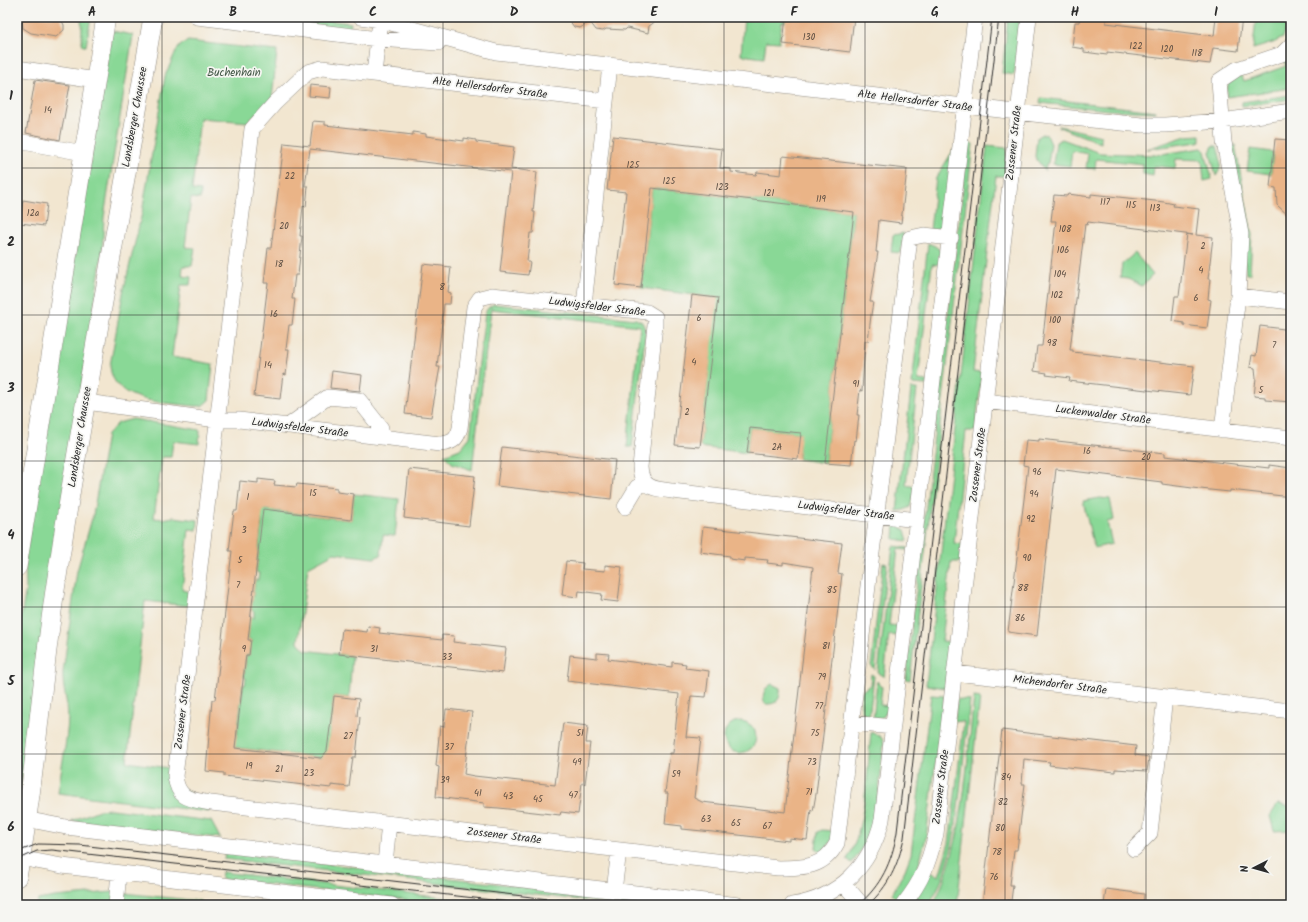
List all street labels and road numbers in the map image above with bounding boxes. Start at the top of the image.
street label: Landsberger Chaussee [117,65,153,169]
street label: Alte Hellersdorfer Straße [432,72,548,104]
street label: Alte Hellersdorfer Straße [857,85,973,117]
street label: Zossener Straße [1001,105,1027,181]
street label: Ludwigsfelder Straße [548,292,646,322]
street label: Landsberger Chaussee [63,385,97,489]
street label: Luckenwalder Straße [1054,400,1152,430]
street label: Ludwigsfelder Straße [251,413,349,443]
street label: Zossener Straße [964,427,992,503]
street label: Ludwigsfelder Straße [797,496,895,526]
street label: Michendorfer Straße [1012,670,1108,700]
street label: Zossener Straße [169,674,197,750]
street label: Zossener Straße [927,749,955,825]
street label: Zossener Straße [466,822,542,850]

